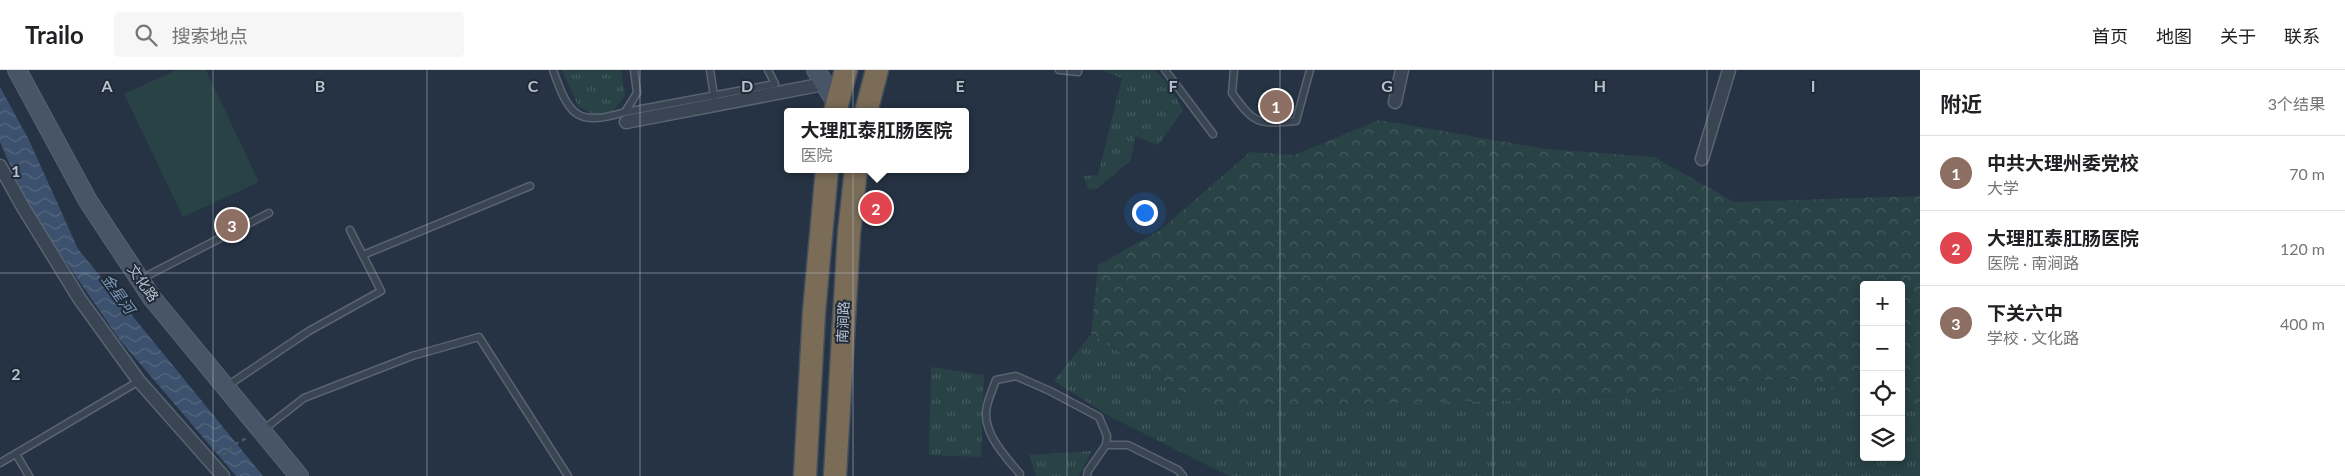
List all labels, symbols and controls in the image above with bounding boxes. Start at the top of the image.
search box [114,12,464,57]
text: Trailo [25,20,84,49]
icon: search [132,21,160,49]
text: 搜索地点 [172,24,248,47]
text: 首页 [2092,25,2128,47]
text: 地图 [2156,25,2192,47]
text: 关于 [2220,25,2256,47]
text: 联系 [2284,25,2320,47]
text: A [100,76,113,95]
text: B [315,76,325,95]
text: C [528,76,539,95]
text: D [741,76,753,95]
text: E [955,76,965,95]
text: F [1168,76,1178,95]
text: G [1381,76,1393,95]
text: H [1594,76,1606,95]
text: I [1811,76,1815,95]
pin: 1 [1260,87,1292,125]
text: 附近 [1940,91,1982,116]
text: 3个结果 [2268,94,2325,113]
popup [784,108,969,173]
text: 大理肛泰肛肠医院 [800,118,953,141]
text: 医院 [800,145,833,164]
text: 中共大理州委党校 [1987,151,2139,174]
text: 1 [11,161,21,180]
text: 1 [1951,164,1961,183]
text: 70 m [2289,164,2325,183]
text: 大学 [1987,178,2019,197]
pin: 2 [860,189,892,227]
your location [1132,200,1158,226]
pin: 3 [216,206,248,244]
text: 大理肛泰肛肠医院 [1987,226,2139,249]
text: 2 [1951,239,1961,258]
text: 120 m [2280,239,2325,258]
text: 医院 · 南涧路 [1987,253,2079,272]
street label: 文化路 [124,261,162,305]
water label: 金星河 [98,270,141,319]
map controls [1860,281,1905,461]
button: + [1860,281,1905,326]
street label: 南涧路 [833,301,852,343]
text: 下关六中 [1987,301,2063,324]
text: 3 [1951,314,1961,333]
text: 400 m [2280,314,2325,333]
button: − [1860,326,1905,371]
text: 学校 · 文化路 [1987,328,2079,347]
text: 2 [11,364,21,383]
button: locate [1860,371,1905,416]
button: layers [1860,416,1905,461]

